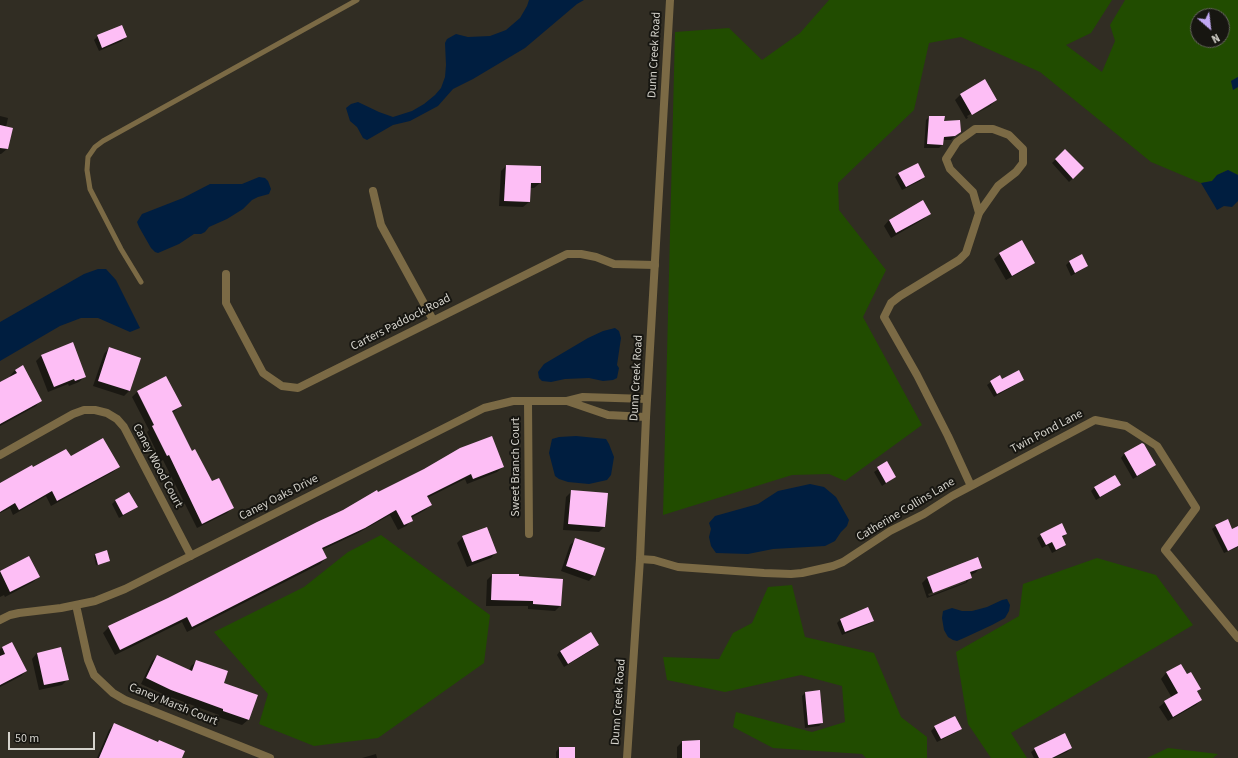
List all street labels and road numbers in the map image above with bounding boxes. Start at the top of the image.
street label: Dunn Creek Road [646,12,664,98]
street label: Carters Paddock Road [349,292,453,354]
street label: Dunn Creek Road [628,335,646,421]
street label: Twin Pond Lane [1008,407,1086,457]
street label: Sweet Branch Court [509,417,523,517]
street label: Caney Wood Court [129,422,185,510]
street label: Caney Oaks Drive [237,472,321,524]
street label: Catherine Collins Lane [854,475,958,545]
street label: Dunn Creek Road [609,658,629,746]
street label: Caney Marsh Court [127,681,219,729]

